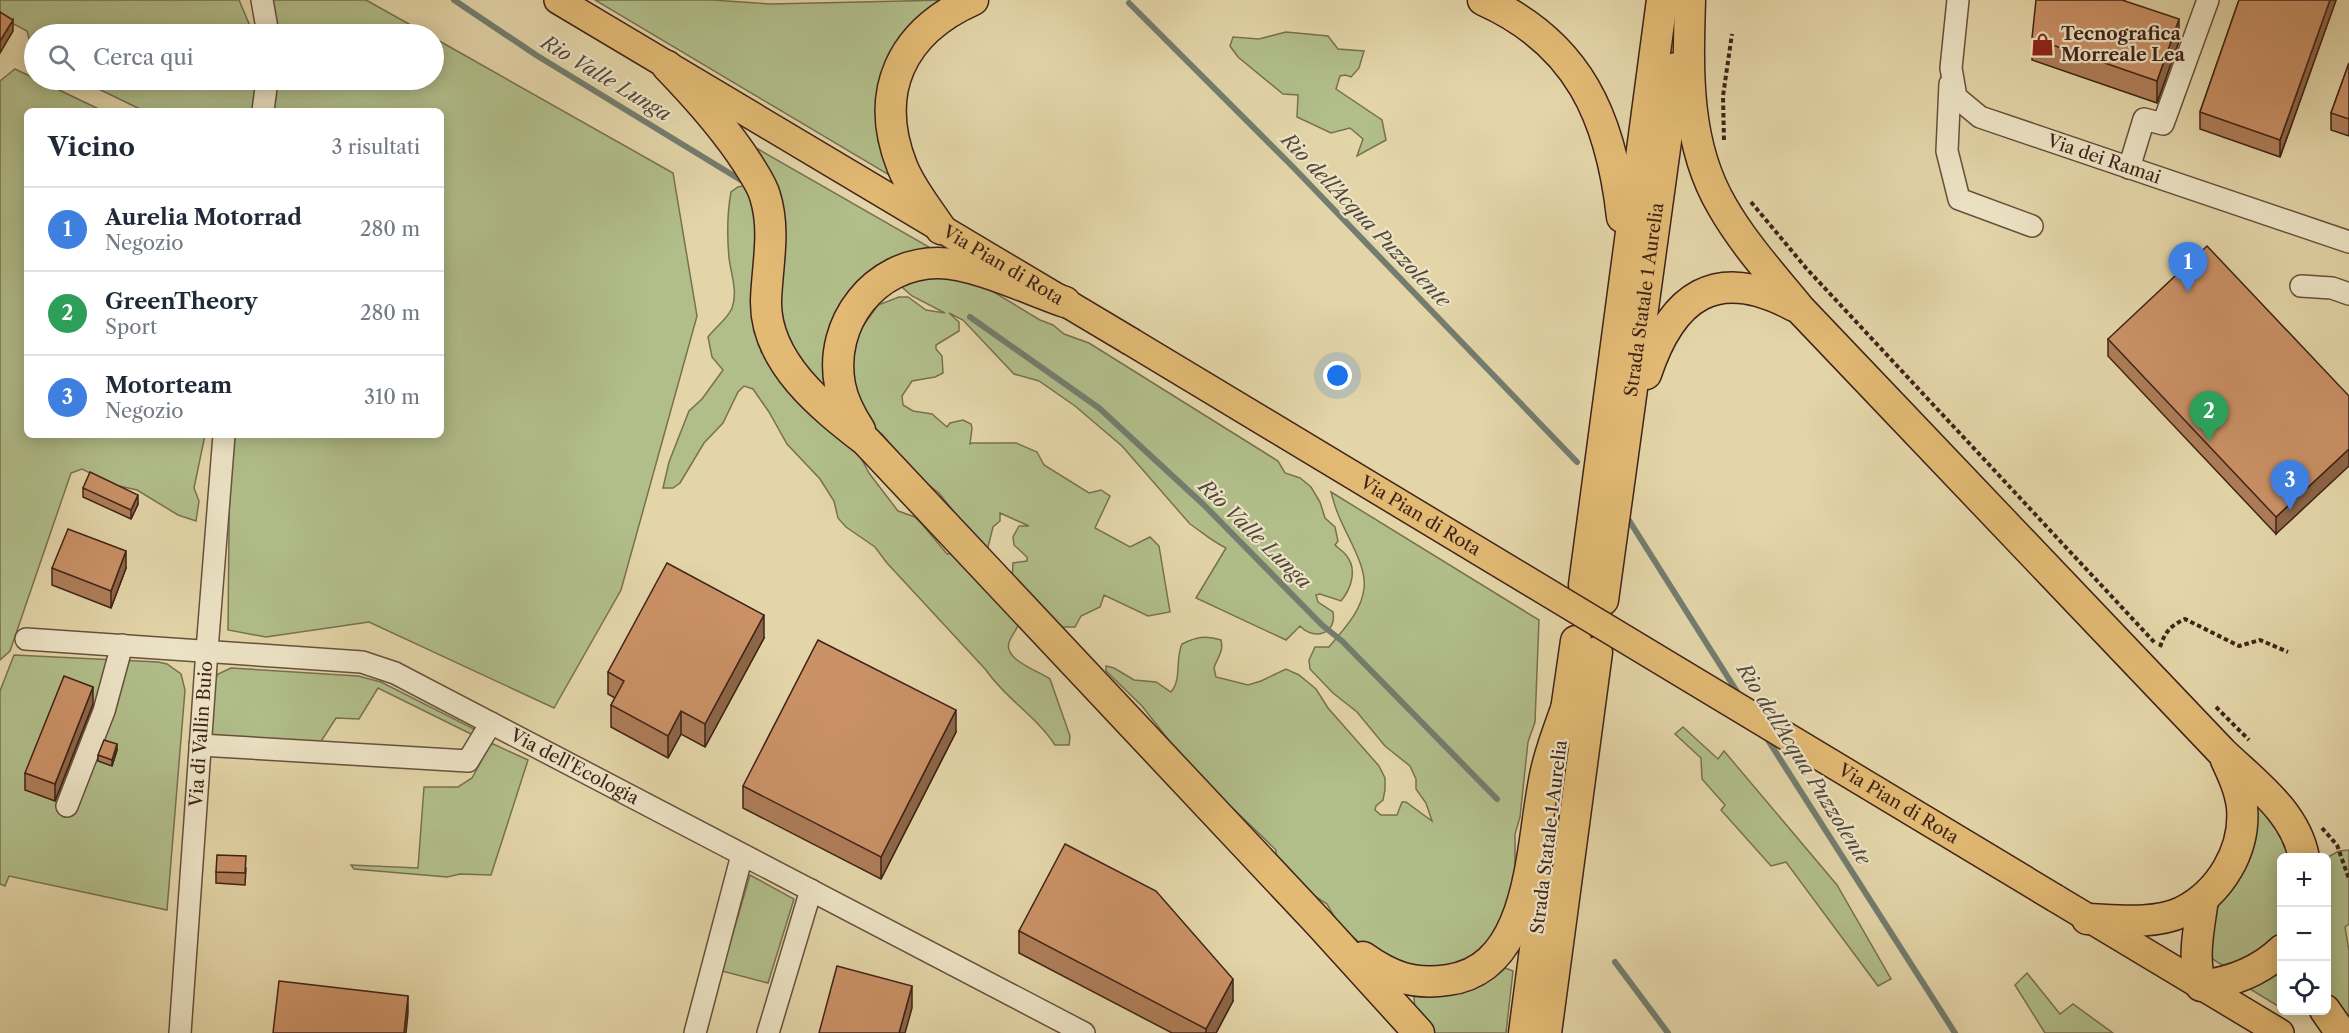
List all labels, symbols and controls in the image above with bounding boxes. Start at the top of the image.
place label: Tecnografica Morreale Lea [2061,23,2186,66]
search box [24,24,444,90]
water label: Rio Valle Lunga [535,29,675,126]
shop icon: Tecnografica Morreale Lea [2030,31,2056,57]
icon: search [45,41,78,74]
text: Cerca qui [93,44,194,71]
water label: Rio dell'Acqua Puzzolente [1275,126,1457,313]
street label: Via dei Ramai [2044,129,2164,189]
text: Vicino [48,131,135,163]
text: 3 risultati [331,135,420,159]
street label: Strada Statale 1 Aurelia [1620,201,1668,398]
text: Aurelia Motorrad [105,204,302,231]
text: 1 [63,217,72,241]
text: 280 m [360,217,420,241]
street label: Via Pian di Rota [938,220,1068,310]
text: Negozio [105,231,184,255]
pin: 1 [2168,242,2208,292]
text: GreenTheory [105,288,257,315]
text: 2 [62,301,73,325]
text: 280 m [360,301,420,325]
text: Sport [105,315,157,339]
your location [1323,361,1352,390]
text: Motorteam [105,372,232,399]
text: 3 [62,385,73,409]
text: 310 m [364,385,420,409]
pin: 2 [2190,392,2228,441]
text: Negozio [105,399,184,423]
pin: 3 [2270,460,2310,510]
street label: Via Pian di Rota [1355,471,1485,561]
water label: Rio Valle Lunga [1192,473,1316,594]
water label: Rio dell'Acqua Puzzolente [1731,657,1877,870]
street label: Via di Vallin Buio [185,660,217,809]
street label: Via dell'Ecologia [505,724,643,810]
street label: Strada Statale 1 Aurelia [1526,738,1572,935]
street label: Via Pian di Rota [1833,759,1963,849]
map controls [2277,853,2331,1015]
button: + [2277,853,2331,907]
button: − [2277,907,2331,961]
button: locate [2277,961,2331,1015]

